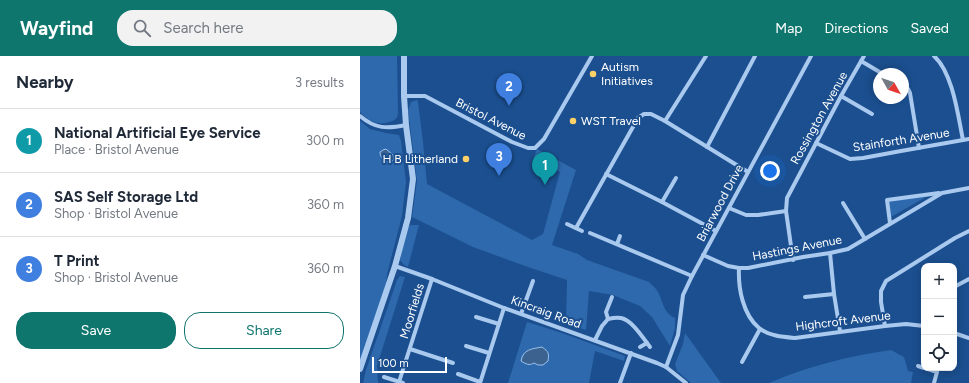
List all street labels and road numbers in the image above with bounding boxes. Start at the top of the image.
street label: Rossington Avenue [788,69,851,167]
street label: Bristol Avenue [453,95,529,143]
street label: Stainforth Avenue [852,125,951,155]
street label: Briarwood Drive [694,162,746,244]
street label: Hastings Avenue [751,232,843,264]
street label: Moorfields [397,281,427,340]
street label: Kincraig Road [509,293,583,331]
street label: Highcroft Avenue [795,308,892,334]

